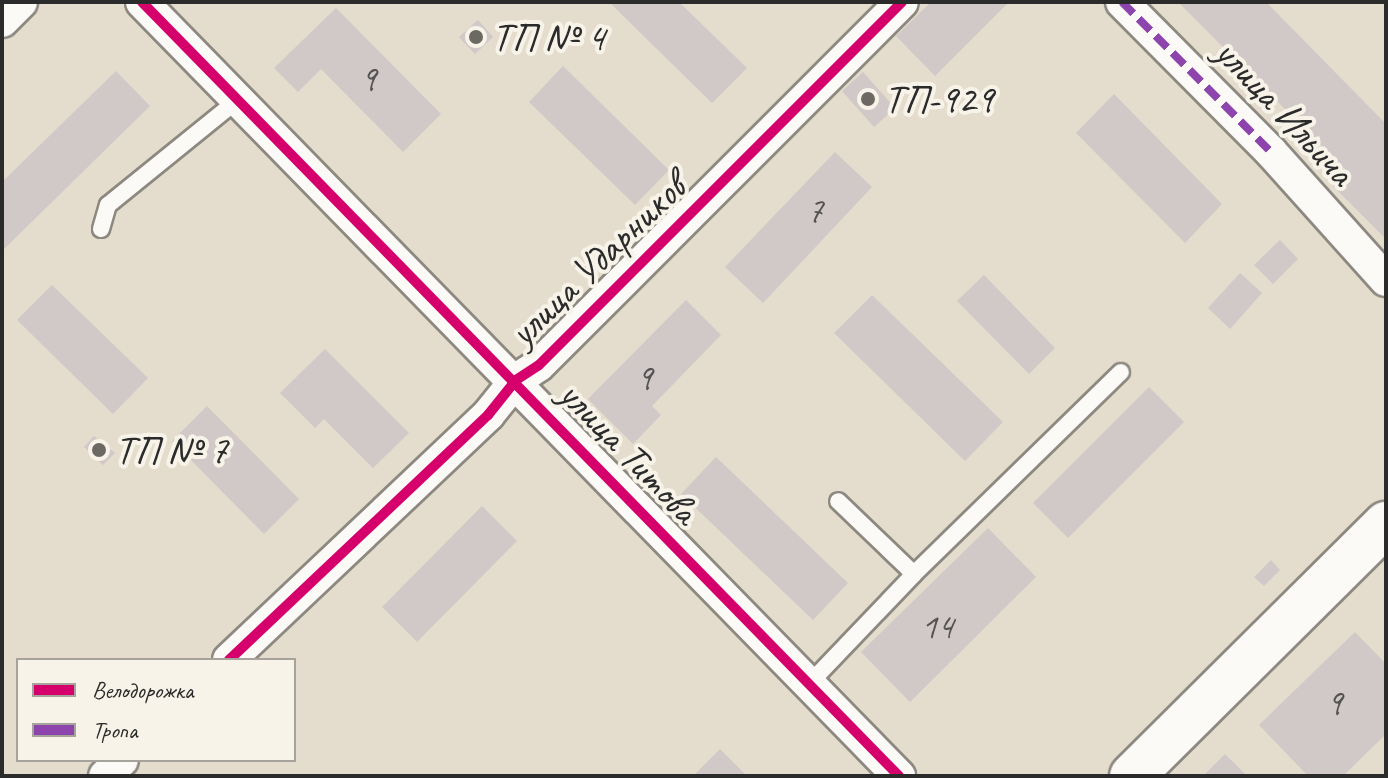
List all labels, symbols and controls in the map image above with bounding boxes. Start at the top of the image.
place label: ТП № 4 [492,13,605,61]
marker: ТП № 4 [467,28,485,46]
street label: улица Ильича [1206,30,1364,194]
house number: 9 [360,57,376,101]
place label: ТП-929 [884,75,993,123]
marker: ТП-929 [859,90,877,108]
street label: улица Ударников [498,164,696,356]
house number: 7 [807,189,823,233]
house number: 9 [636,356,652,400]
street label: улица Титова [550,371,708,533]
place label: ТП № 7 [115,426,228,474]
marker: ТП № 7 [90,441,108,459]
house number: 14 [921,605,953,649]
legend [16,658,296,762]
text: Велодорожка [92,675,193,705]
house number: 9 [1326,681,1342,725]
text: Тропа [92,715,137,745]

